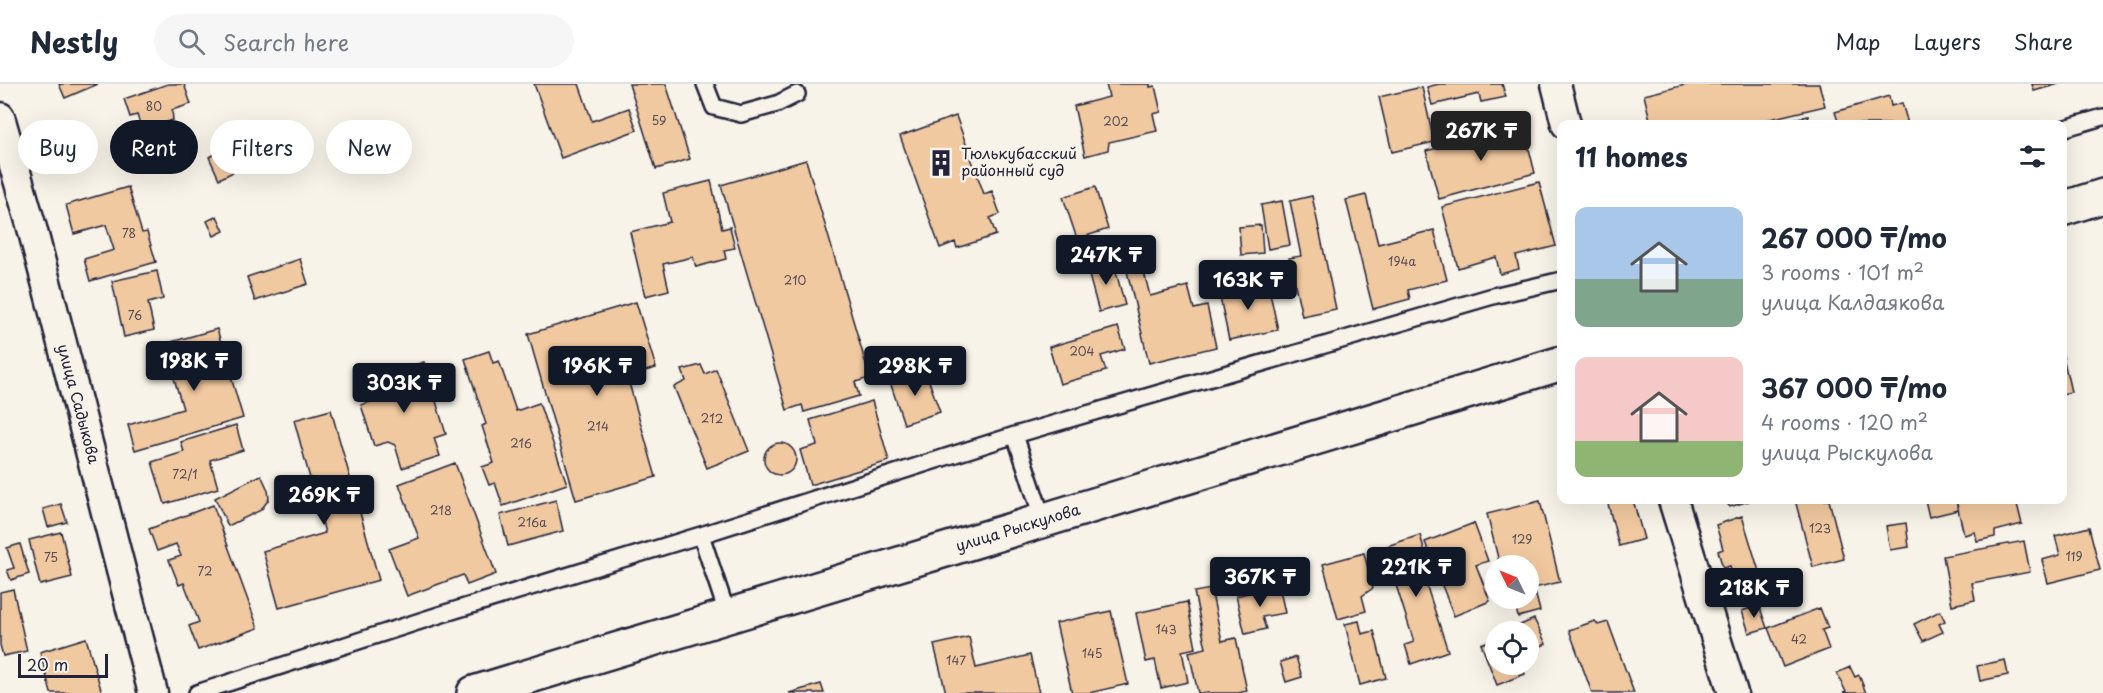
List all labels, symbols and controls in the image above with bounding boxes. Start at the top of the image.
search box [154,14,574,68]
text: Nestly [30,20,118,63]
icon: search [175,25,208,58]
text: Search here [223,25,349,58]
text: Map [1836,25,1880,57]
text: Layers [1913,25,1981,57]
text: Share [2014,25,2073,57]
house number: 80 [146,97,162,115]
house number: 59 [652,111,666,129]
pin: 267K ₸ [1432,111,1530,162]
house number: 202 [1103,112,1129,130]
text: 267K ₸ [1445,115,1517,145]
chip: Buy [18,120,98,174]
chip: Rent [110,120,198,174]
chip: Filters [210,120,314,174]
chip: New [326,120,412,174]
text: 11 homes [1575,137,1688,176]
icon: filters [2016,140,2049,173]
place label: Тюлькубасский районный суд [961,141,1077,181]
building icon: Тюлькубасский районный суд [926,148,956,178]
text: 267 000 ₸/mo [1761,218,1947,257]
house number: 78 [122,224,136,242]
icon: home [1623,231,1695,303]
pin: 247K ₸ [1057,235,1155,286]
text: 247K ₸ [1070,239,1142,269]
house number: 194а [1388,252,1416,270]
text: 3 rooms · 101 m² [1761,257,1924,287]
pin: 163K ₸ [1199,260,1297,311]
text: 163K ₸ [1213,264,1283,294]
house number: 210 [784,271,807,289]
text: улица Калдаякова [1761,287,1944,317]
house number: 76 [128,306,142,324]
street label: улица Садыкова [52,341,107,467]
pin: 198K ₸ [145,341,243,392]
house number: 204 [1069,342,1095,360]
text: 198K ₸ [160,345,228,375]
pin: 196K ₸ [548,346,646,397]
pin: 298K ₸ [866,346,964,397]
text: 196K ₸ [562,350,632,380]
text: 298K ₸ [878,350,952,380]
pin: 303K ₸ [355,363,453,414]
text: 303K ₸ [367,367,441,397]
text: 367 000 ₸/mo [1761,368,1947,407]
icon: home [1623,381,1695,453]
text: 4 rooms · 120 m² [1761,407,1928,437]
house number: 212 [701,409,723,427]
house number: 214 [587,417,609,435]
house number: 216 [510,434,532,452]
text: улица Рыскулова [1761,437,1933,467]
house number: 72/1 [172,465,198,483]
pin: 269K ₸ [275,475,373,526]
text: 269K ₸ [288,479,360,509]
street label: улица Рыскулова [953,497,1083,556]
house number: 218 [430,501,452,519]
house number: 216а [517,513,547,531]
house number: 123 [1809,519,1831,537]
house number: 129 [1512,530,1532,548]
pin: 221K ₸ [1367,547,1465,598]
house number: 119 [2065,547,2083,565]
house number: 75 [44,548,58,566]
text: 221K ₸ [1381,551,1451,581]
north arrow [1485,555,1539,609]
map controls [1485,555,1539,675]
pin: 367K ₸ [1211,557,1309,608]
text: 367K ₸ [1224,561,1296,591]
house number: 72 [197,562,213,580]
pin: 218K ₸ [1705,568,1803,619]
text: 218K ₸ [1719,572,1789,602]
house number: 143 [1155,620,1177,638]
button: locate [1485,621,1539,675]
house number: 42 [1791,630,1807,648]
house number: 145 [1082,644,1102,662]
scale bar [18,651,108,678]
house number: 147 [946,651,966,669]
text: 20 m [27,652,68,676]

